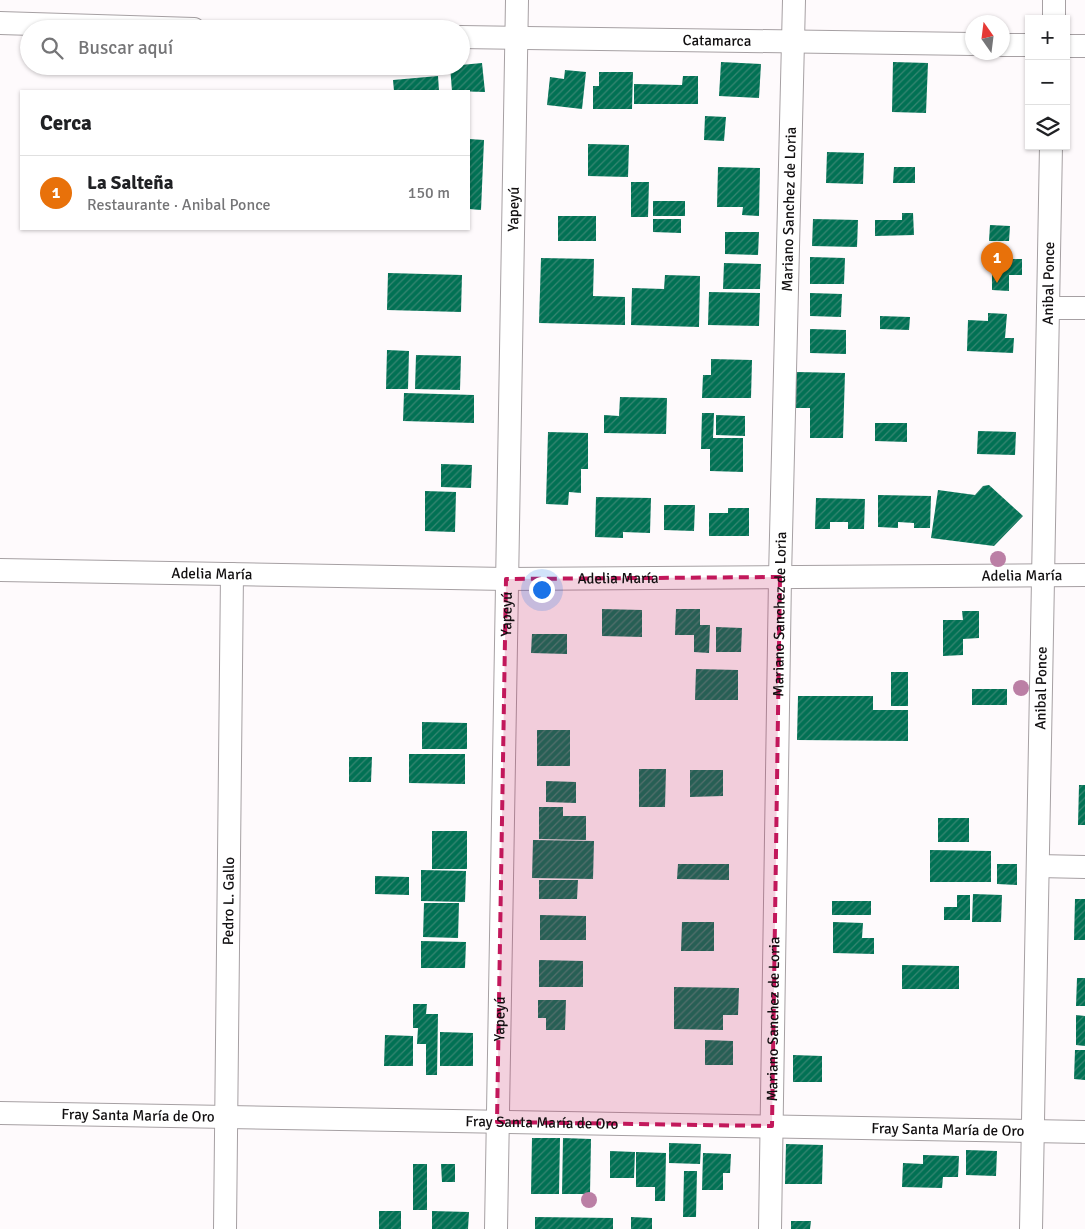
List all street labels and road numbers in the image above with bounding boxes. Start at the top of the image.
street label: Catamarca [682,31,751,50]
street label: Mariano Sanchez de Loria [778,127,800,292]
street label: Yapeyú [504,186,523,232]
street label: Anibal Ponce [1039,241,1058,325]
street label: Mariano Sanchez de Loria [769,531,790,697]
street label: Adelia María [171,564,253,583]
street label: Adelia María [981,566,1063,585]
street label: Adelia María [577,569,659,588]
street label: Yapeyú [497,591,516,637]
street label: Anibal Ponce [1031,646,1051,730]
street label: Pedro L. Gallo [219,856,238,945]
street label: Mariano Sanchez de Loria [763,936,783,1102]
street label: Yapeyú [490,996,509,1042]
street label: Fray Santa María de Oro [61,1105,215,1126]
street label: Fray Santa María de Oro [465,1112,619,1133]
street label: Fray Santa María de Oro [871,1119,1025,1140]

